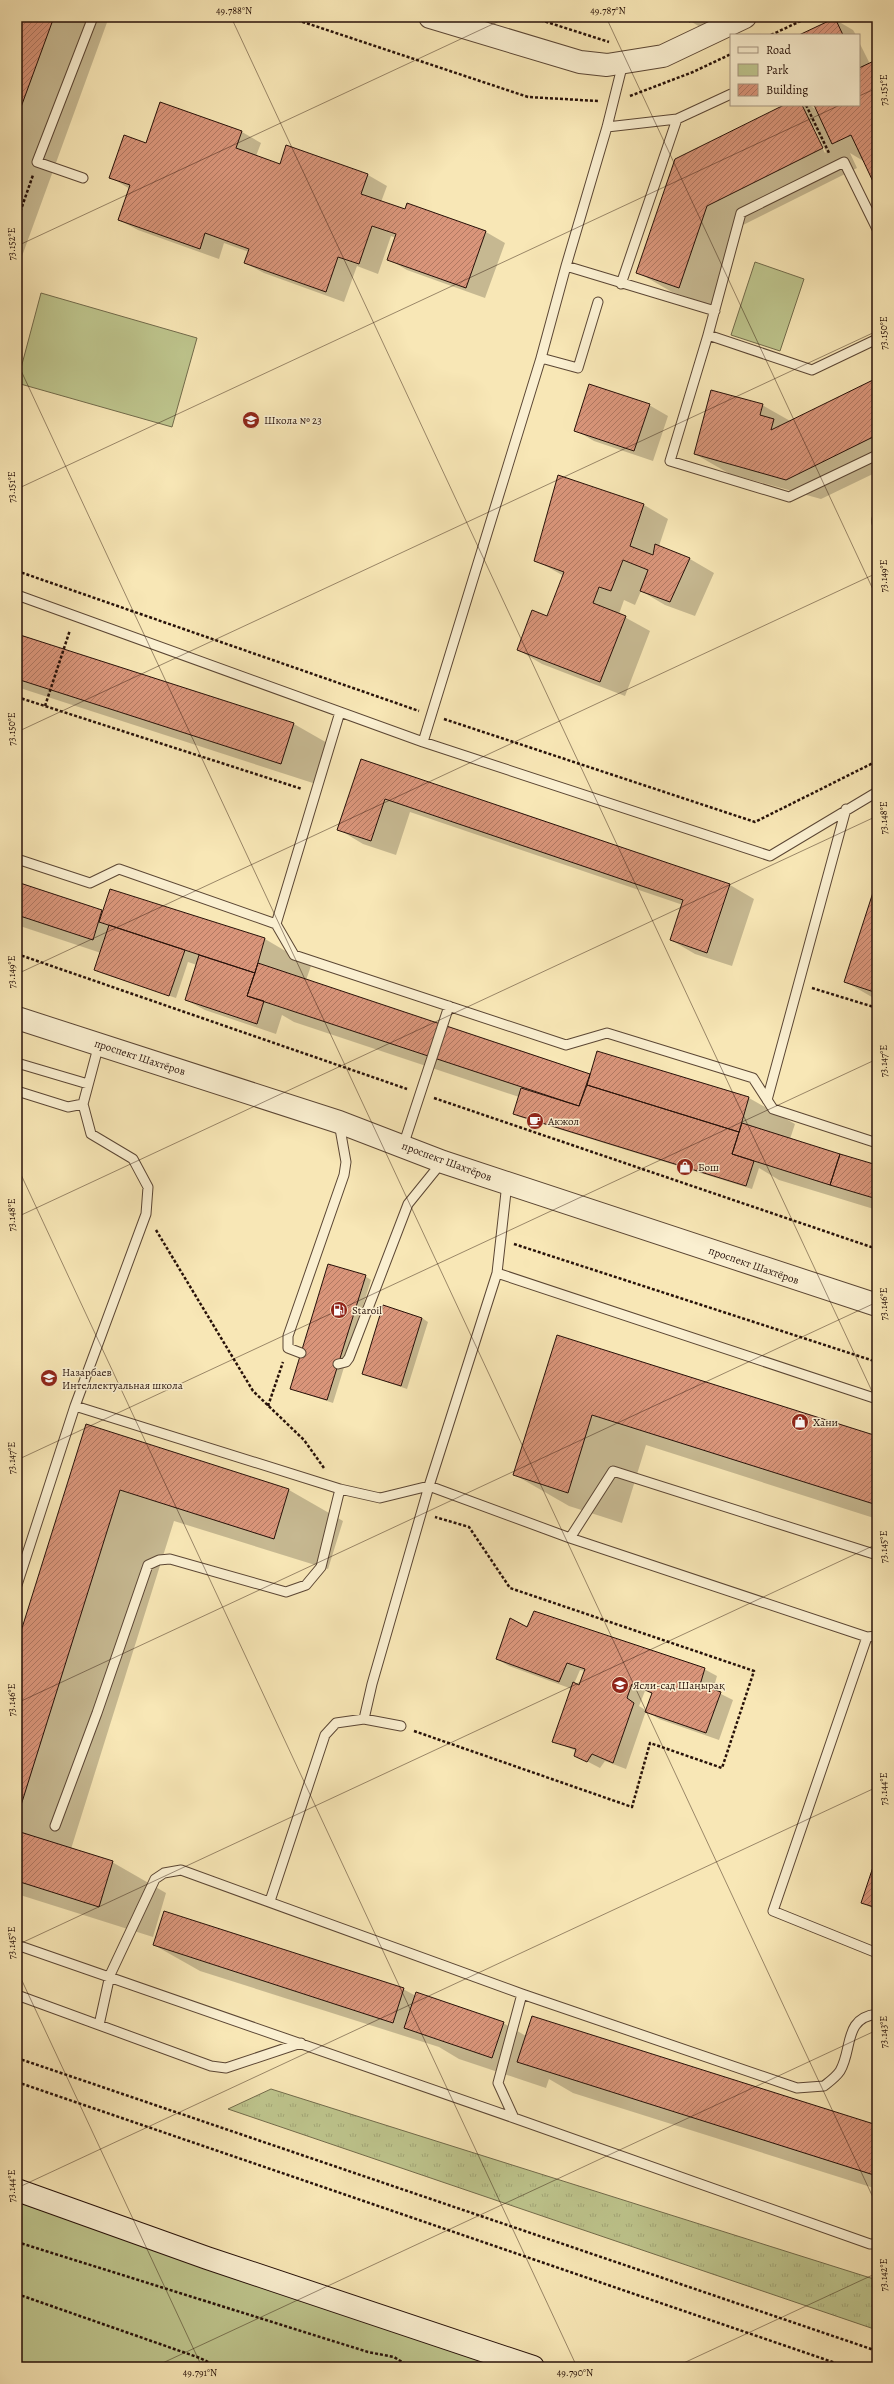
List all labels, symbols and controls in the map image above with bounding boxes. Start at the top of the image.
text: 49.788°N [216,4,252,17]
text: 49.787°N [590,4,626,17]
legend [730,34,860,106]
text: Road [766,42,792,58]
text: Park [766,62,789,78]
text: 73.151°E [877,74,890,106]
text: Building [766,82,808,98]
text: 73.152°E [5,228,18,260]
text: 73.150°E [877,316,890,350]
school or university icon: Школа № 23 [241,410,261,430]
place label: Школа № 23 [264,413,322,428]
text: 73.151°E [5,471,18,503]
text: 73.149°E [877,559,890,592]
text: 73.150°E [5,712,18,746]
text: 73.148°E [877,801,890,835]
text: 73.149°E [5,955,18,988]
street label: проспект Шахтёров [92,1036,187,1079]
text: 73.147°E [877,1045,890,1077]
cafe icon: Акжол [525,1111,545,1131]
place label: Акжол [547,1114,580,1129]
street label: проспект Шахтёров [400,1138,494,1185]
shop icon: Бош [675,1157,695,1177]
place label: Бош [698,1160,719,1175]
text: 73.148°E [5,1198,18,1232]
street label: проспект Шахтёров [707,1243,801,1288]
text: 73.146°E [877,1287,890,1320]
fuel station icon: Staroil [329,1300,349,1320]
place label: Staroil [352,1303,382,1318]
place label: Назарбаев Интеллектуальная школа [62,1365,184,1393]
school or university icon: Назарбаев Интеллектуальная школа [39,1368,59,1388]
shop icon: Хани [790,1412,810,1432]
place label: Хани [813,1415,838,1430]
text: 73.147°E [5,1442,18,1474]
text: 73.145°E [877,1531,890,1563]
school or university icon: Ясли-сад Шаңырақ [610,1675,630,1695]
place label: Ясли-сад Шаңырақ [633,1678,725,1693]
text: 73.146°E [5,1683,18,1716]
text: 73.144°E [877,1773,890,1805]
text: 73.145°E [5,1927,18,1959]
text: 73.143°E [877,2016,890,2048]
text: 73.144°E [5,2170,18,2202]
text: 73.142°E [877,2258,890,2292]
text: 49.791°N [183,2366,217,2379]
text: 49.790°N [557,2366,593,2379]

